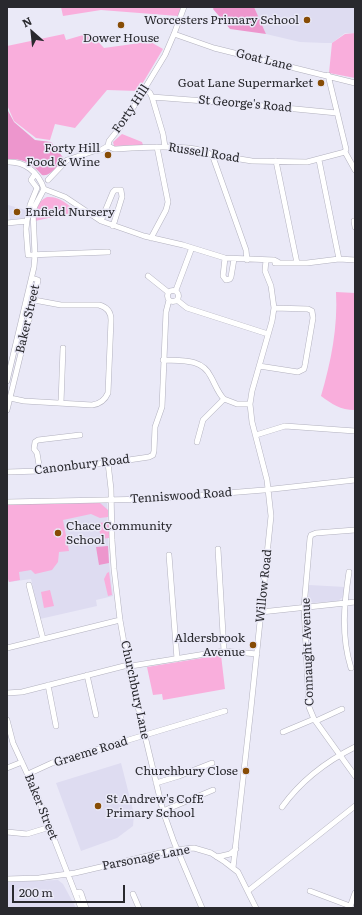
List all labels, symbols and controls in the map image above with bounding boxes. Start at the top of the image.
north arrow [12,12,52,52]
text: N [19,12,34,31]
place label: Worcesters Primary School [144,13,299,27]
marker: Worcesters Primary School [302,15,312,25]
marker: Dower House [116,20,126,30]
place label: Dower House [83,31,159,45]
street label: Goat Lane [234,46,294,74]
place label: Goat Lane Supermarket [178,76,313,90]
marker: Goat Lane Supermarket [316,78,326,88]
street label: Forty Hill [109,82,153,136]
street label: St George's Road [198,93,292,115]
street label: Russell Road [167,140,241,166]
place label: Forty Hill Food & Wine [26,141,100,169]
marker: Forty Hill Food & Wine [103,150,113,160]
place label: Enfield Nursery [25,205,115,219]
marker: Enfield Nursery [12,207,22,217]
street label: Baker Street [13,283,43,355]
street label: Canonbury Road [34,452,130,478]
street label: Tenniswood Road [129,485,233,507]
place label: Chace Community School [66,519,172,547]
marker: Chace Community School [53,528,63,538]
street label: Willow Road [253,549,275,623]
street label: Connaught Avenue [299,598,317,706]
place label: Aldersbrook Avenue [174,631,245,659]
street label: Churchbury Lane [118,639,152,741]
marker: Aldersbrook Avenue [248,640,258,650]
street label: Graeme Road [52,734,130,770]
place label: Churchbury Close [135,764,238,778]
marker: Churchbury Close [241,766,251,776]
street label: Baker Street [21,772,61,842]
place label: St Andrew's CofE Primary School [106,792,204,820]
marker: St Andrew's CofE Primary School [93,801,103,811]
street label: Parsonage Lane [101,842,191,874]
scale bar [14,877,127,903]
text: 200 m [19,883,53,901]

